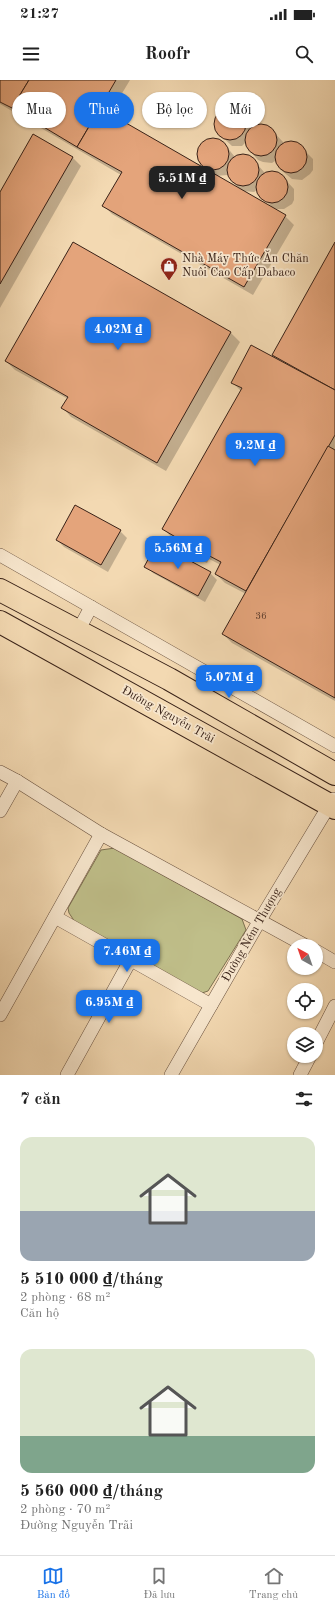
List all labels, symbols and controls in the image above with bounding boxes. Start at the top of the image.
text: 21:27 [20,7,59,22]
icon: menu [20,43,42,65]
icon: search [293,43,315,65]
text: Roofr [145,45,190,63]
chip: Mua [12,92,66,128]
chip: Thuê [74,92,134,128]
chip: Bộ lọc [142,92,207,128]
chip: Mới [215,92,265,128]
pin: 5.51M ₫ [145,166,219,200]
text: 5.51M ₫ [158,172,206,185]
place label: Nhà Máy Thức Ăn Chăn Nuôi Cao Cấp Dabaco [182,250,309,279]
shop icon: Nhà Máy Thức Ăn Chăn Nuôi Cao Cấp Dabaco [159,256,179,281]
pin: 4.02M ₫ [81,317,155,351]
text: 4.02M ₫ [94,323,142,336]
pin: 9.2M ₫ [222,433,288,467]
text: 9.2M ₫ [235,439,275,452]
pin: 5.56M ₫ [141,536,215,570]
text: 5.56M ₫ [154,542,202,555]
house number: 36 [255,611,267,621]
pin: 5.07M ₫ [192,665,266,699]
text: 5.07M ₫ [205,671,253,684]
street label: Đường Nguyễn Trãi [120,684,217,746]
street label: Đường Ném Thượng [220,886,284,984]
pin: 7.46M ₫ [90,939,164,973]
north arrow [287,939,323,975]
map controls [287,939,323,1063]
text: 7.46M ₫ [103,945,151,958]
button: locate [287,983,323,1019]
pin: 6.95M ₫ [72,990,146,1024]
text: 6.95M ₫ [85,996,133,1009]
button: layers [287,1027,323,1063]
icon: filters [293,1088,315,1110]
text: 7 căn [20,1091,61,1108]
icon: home [132,1163,204,1235]
text: 5 510 000 ₫/tháng [20,1271,163,1288]
text: 2 phòng · 68 m² [20,1291,110,1304]
text: Căn hộ [20,1307,59,1320]
icon: home [132,1375,204,1447]
text: 5 560 000 ₫/tháng [20,1483,163,1500]
text: 2 phòng · 70 m² [20,1503,110,1516]
text: Đường Nguyễn Trãi [20,1519,133,1532]
tab: Bản đồ [37,1565,70,1603]
tab: Đã lưu [144,1565,175,1603]
tab: Trang chủ [249,1565,298,1603]

